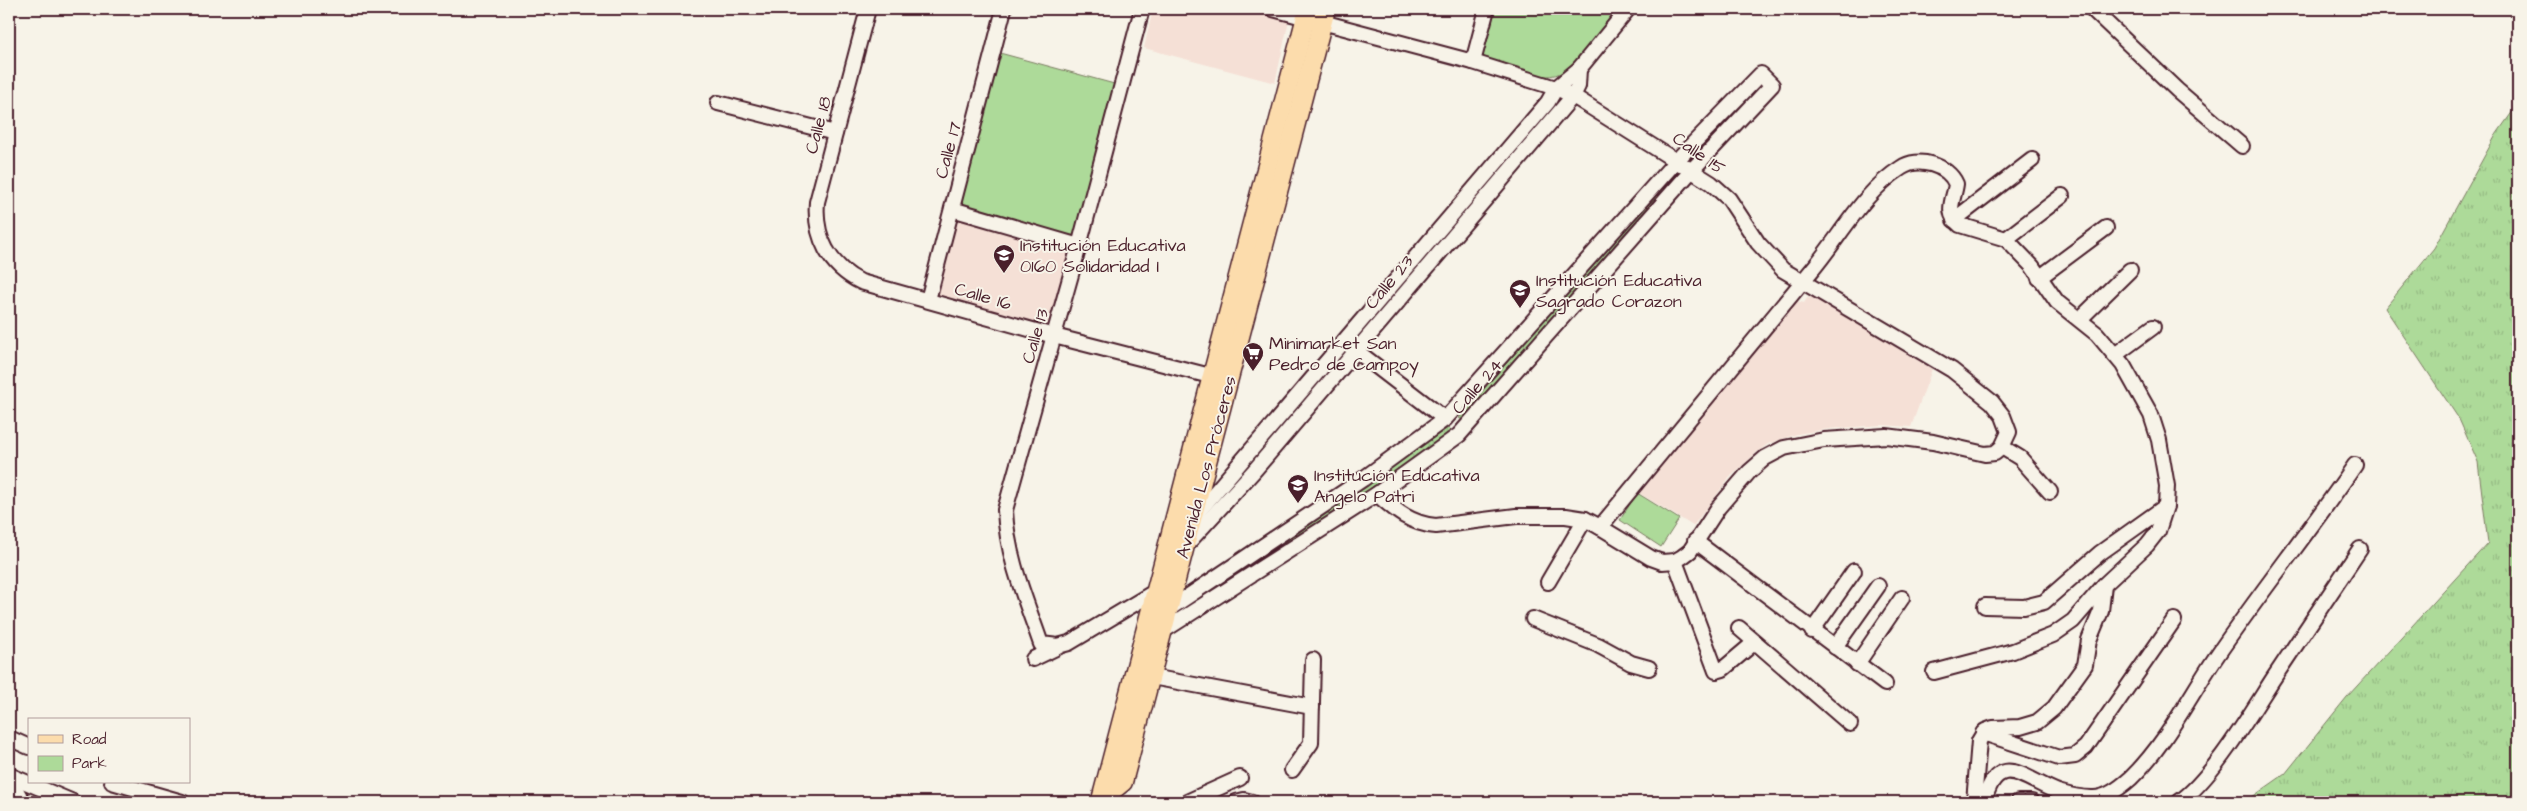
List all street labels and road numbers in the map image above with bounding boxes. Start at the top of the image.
street label: Calle 18 [799,93,838,157]
street label: Calle 17 [929,119,968,181]
street label: Calle 15 [1667,126,1730,181]
street label: Calle 23 [1359,250,1420,315]
street label: Calle 16 [951,276,1014,317]
street label: Calle 13 [1016,306,1055,366]
street label: Calle 24 [1446,353,1509,420]
street label: Avenida Los Próceres [1170,373,1243,561]

